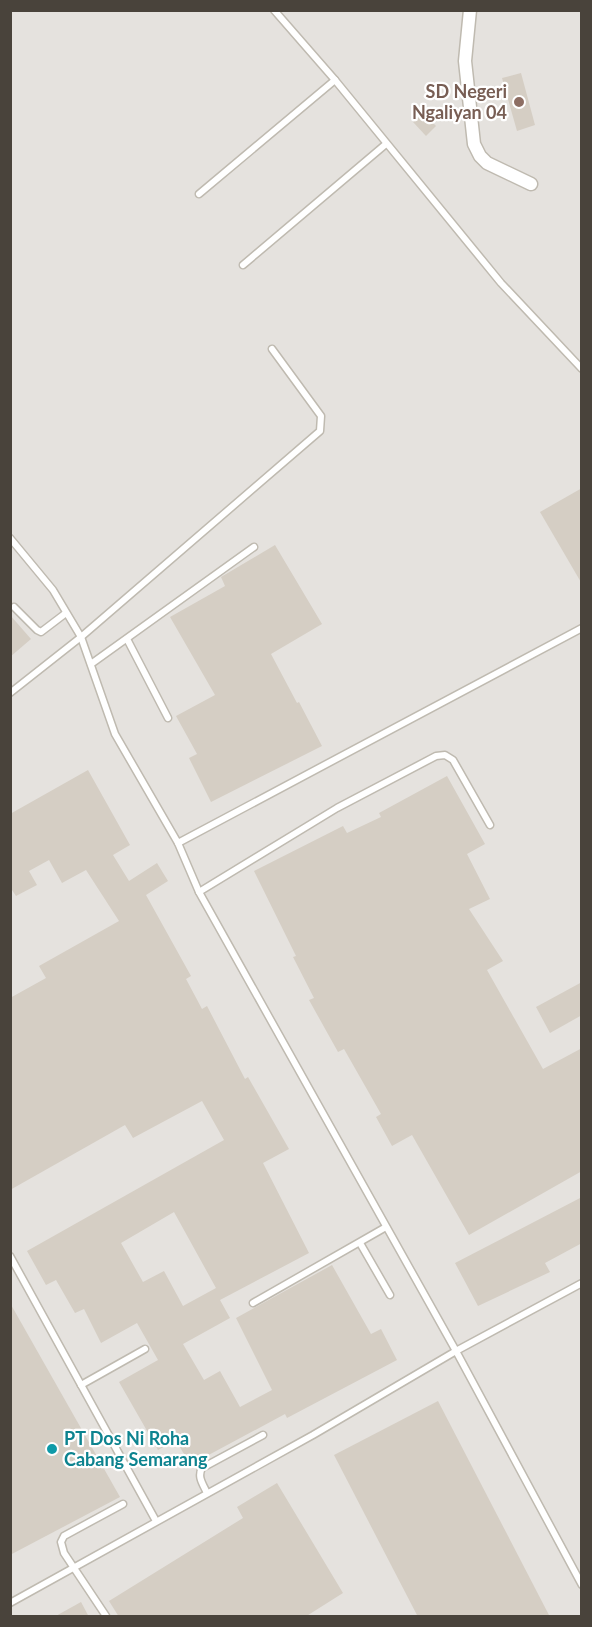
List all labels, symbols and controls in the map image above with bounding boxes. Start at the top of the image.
place label: SD Negeri Ngaliyan 04 [412,80,507,123]
marker: SD Negeri Ngaliyan 04 [512,95,526,109]
place label: PT Dos Ni Roha Cabang Semarang [64,1427,208,1470]
marker: PT Dos Ni Roha Cabang Semarang [45,1442,59,1456]

